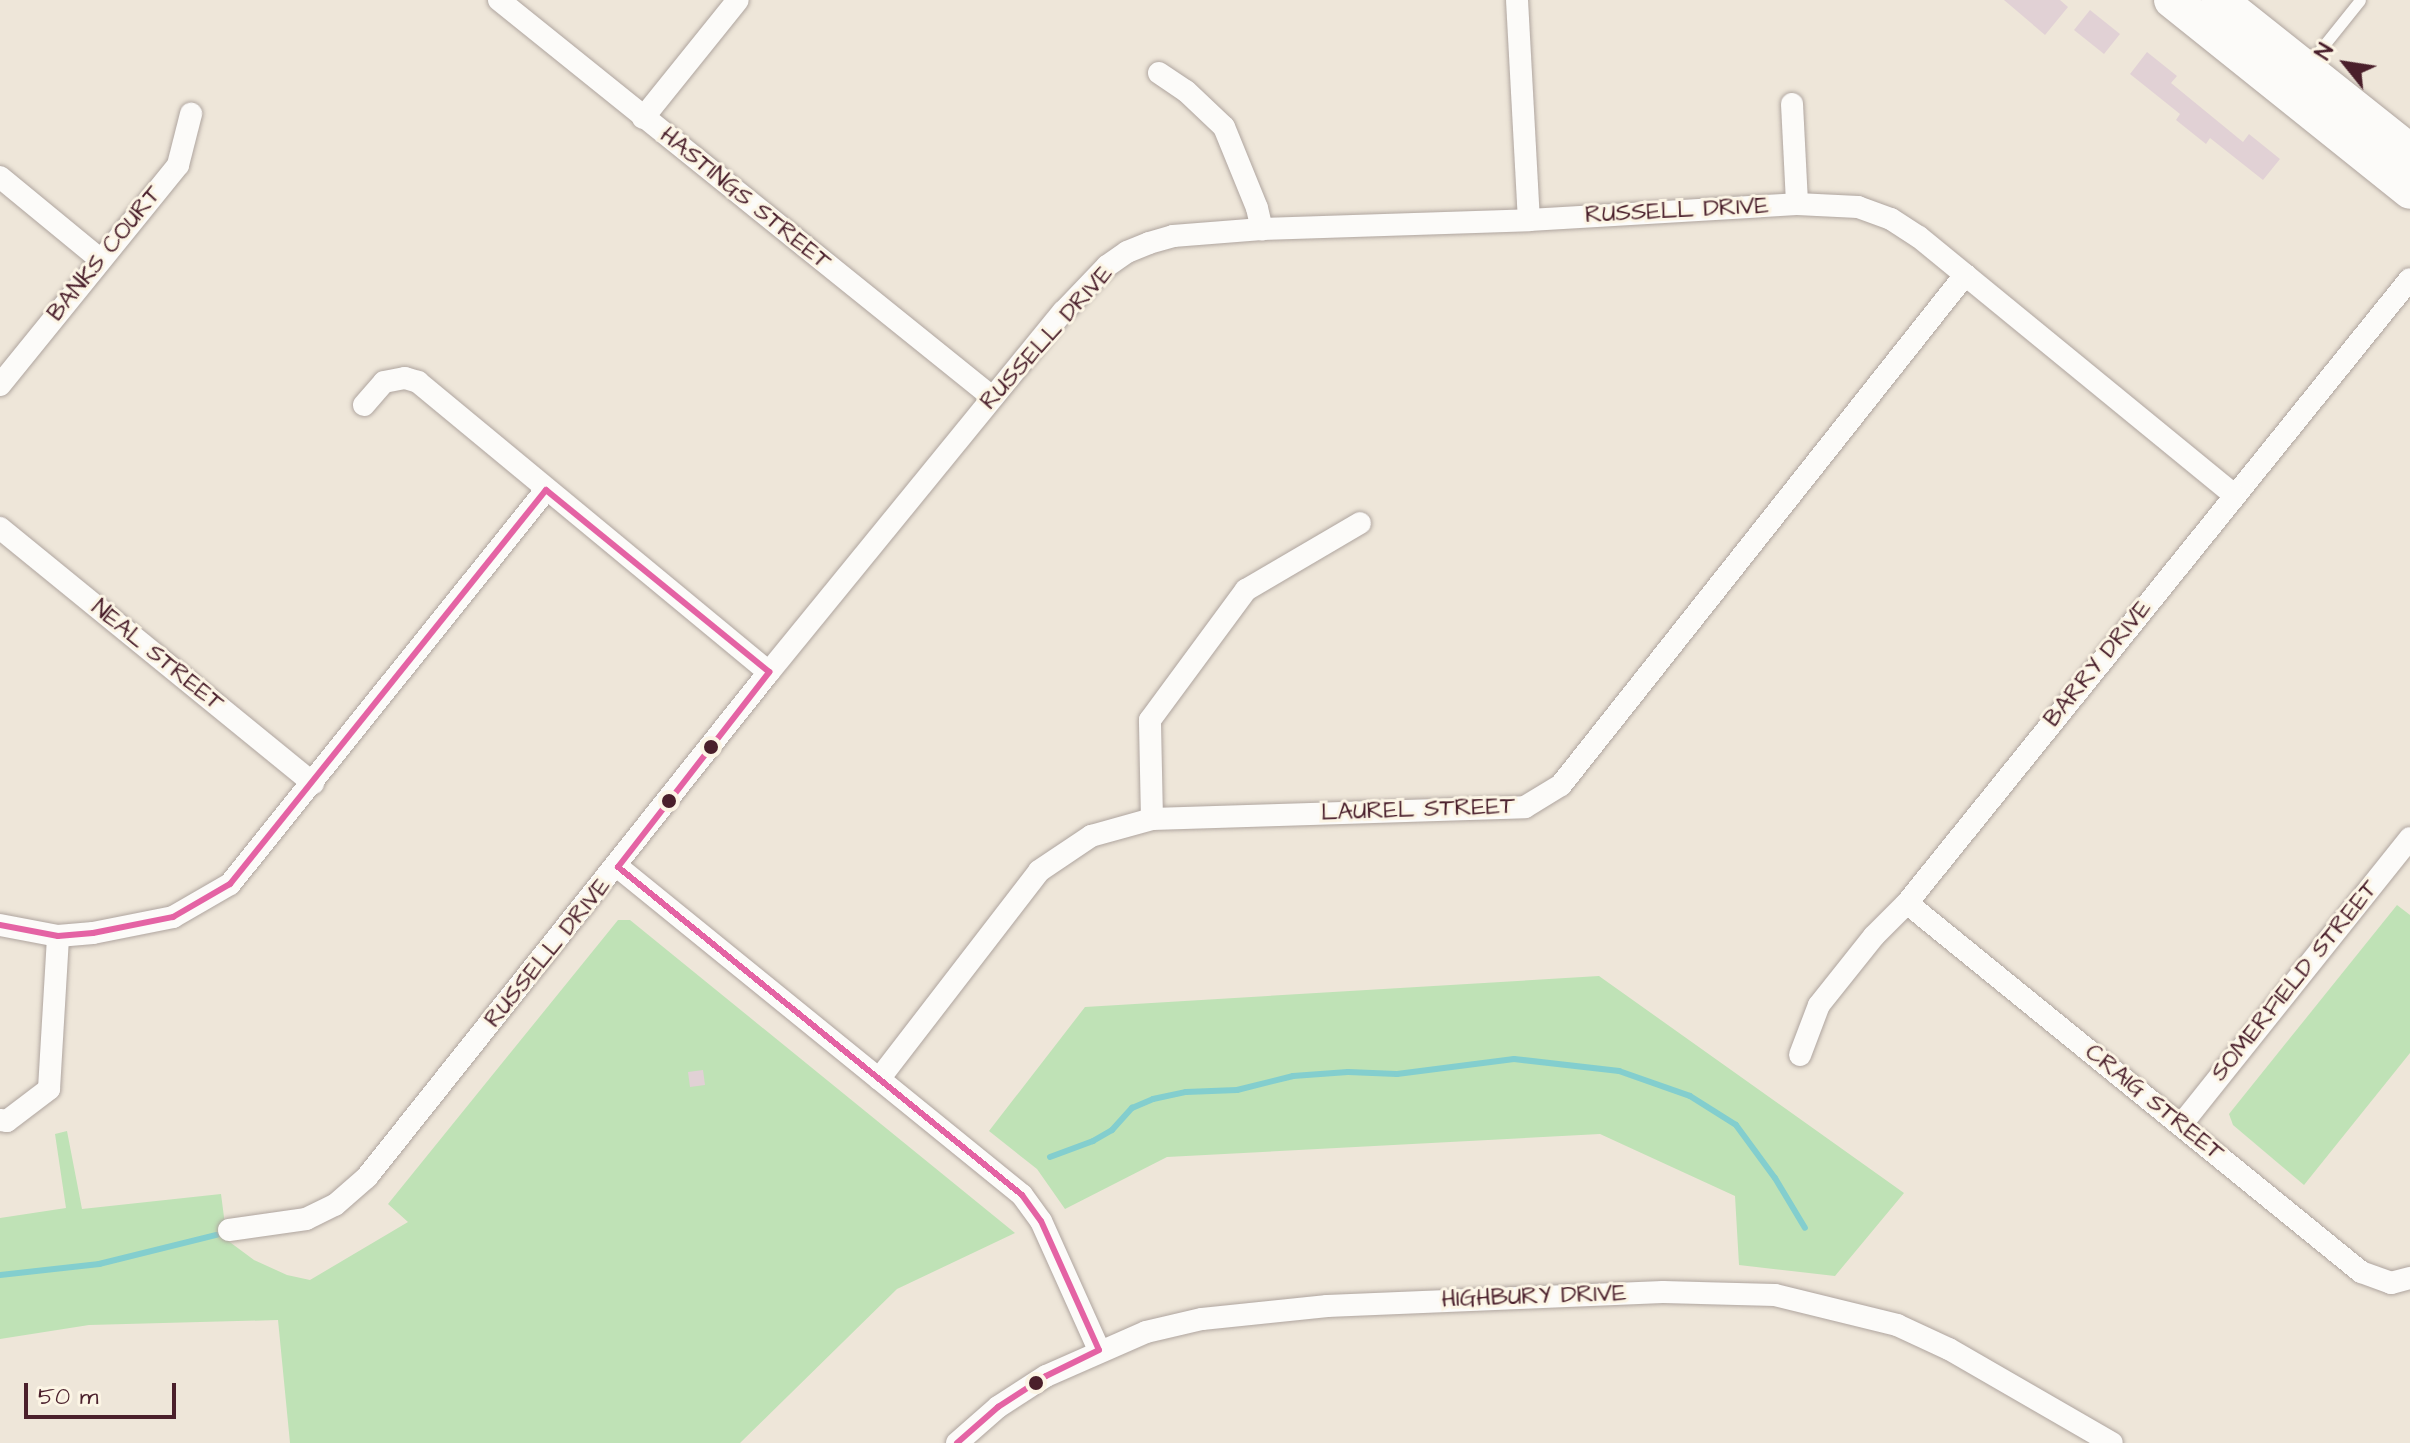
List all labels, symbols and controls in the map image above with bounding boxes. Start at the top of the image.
north arrow [2306,24,2386,104]
text: N [2308,38,2342,65]
street label: HASTINGS STREET [654,121,836,277]
street label: BANKS COURT [42,181,168,327]
street label: RUSSELL DRIVE [1584,192,1770,230]
street label: RUSSELL DRIVE [975,260,1119,416]
street label: NEAL STREET [85,594,229,718]
street label: BARRY DRIVE [2038,595,2158,733]
unlabelled marker [703,739,719,755]
street label: LAUREL STREET [1321,792,1515,828]
unlabelled marker [661,793,677,809]
street label: RUSSELL DRIVE [479,872,617,1034]
street label: SOMERFIELD STREET [2205,875,2385,1087]
street label: CRAIG STREET [2079,1038,2229,1168]
street label: HIGHBURY DRIVE [1441,1279,1627,1315]
scale bar [28,1367,180,1417]
unlabelled marker [1028,1375,1044,1391]
text: 50 m [38,1380,98,1414]

